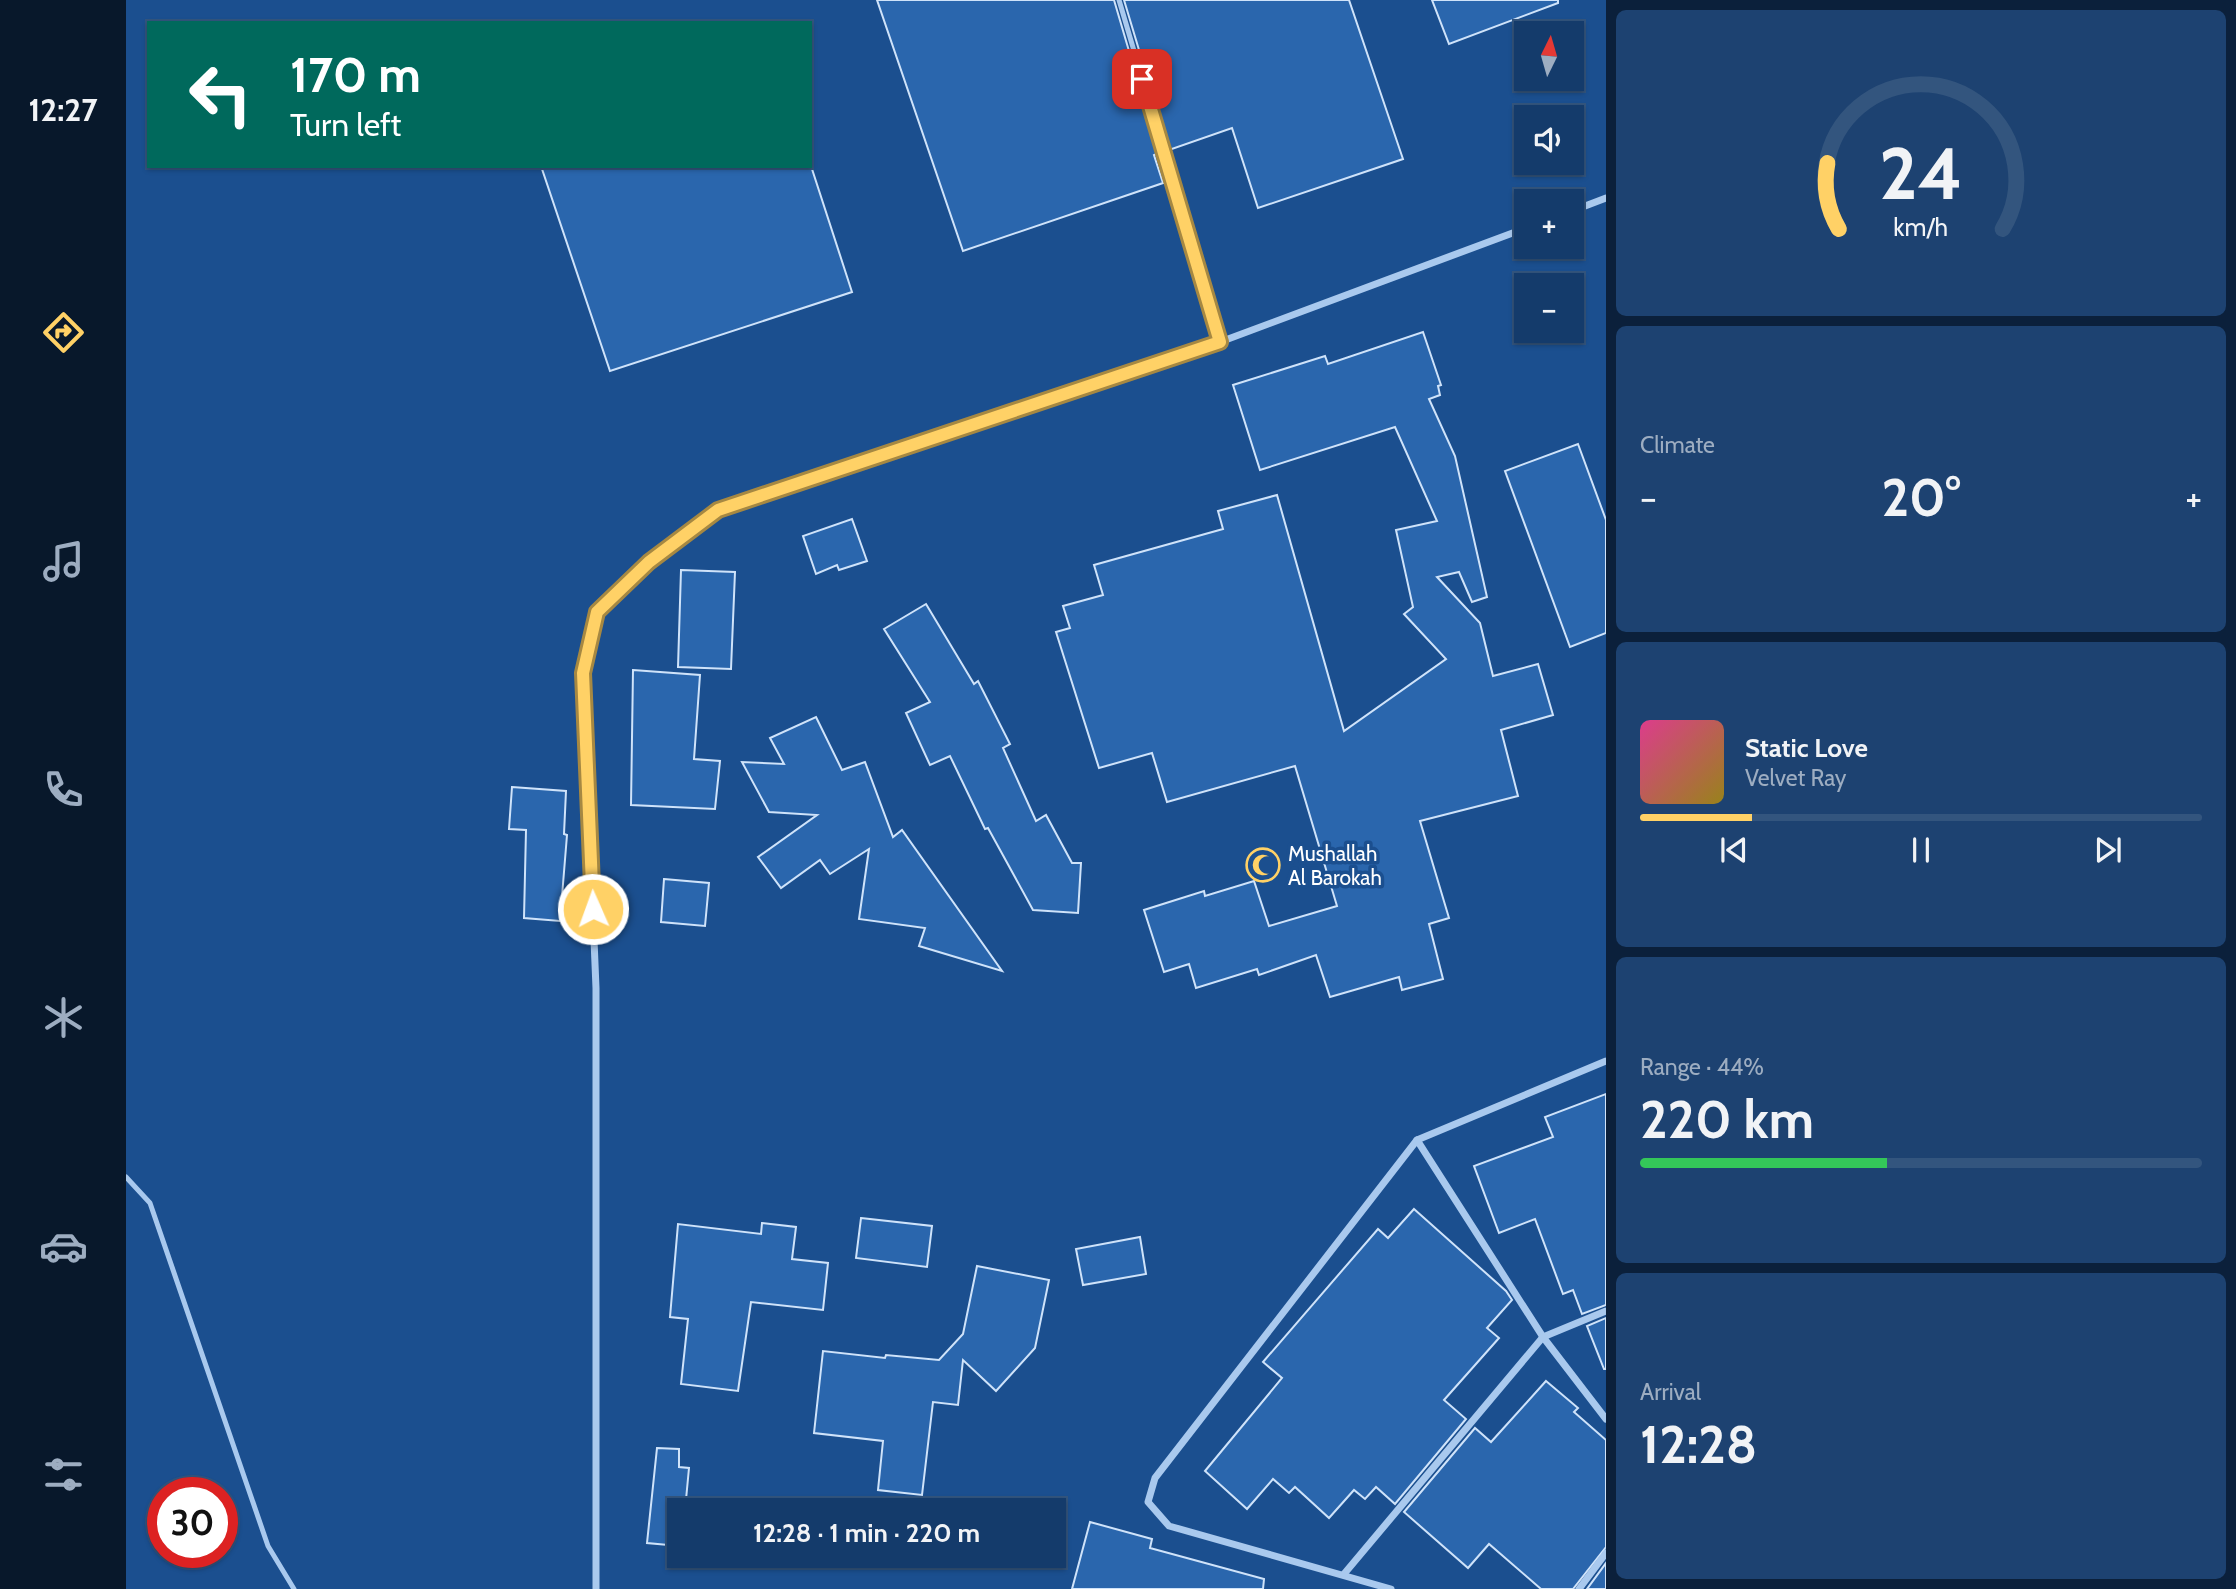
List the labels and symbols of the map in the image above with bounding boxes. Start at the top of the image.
north arrow [1514,21,1584,91]
pin [1112,49,1172,109]
place label: Mushallah Al Barokah [1288,841,1382,890]
mosque icon: Mushallah Al Barokah [1244,846,1282,884]
position arrow [556,872,630,946]
speed limit sign: 30 [147,1477,238,1568]

